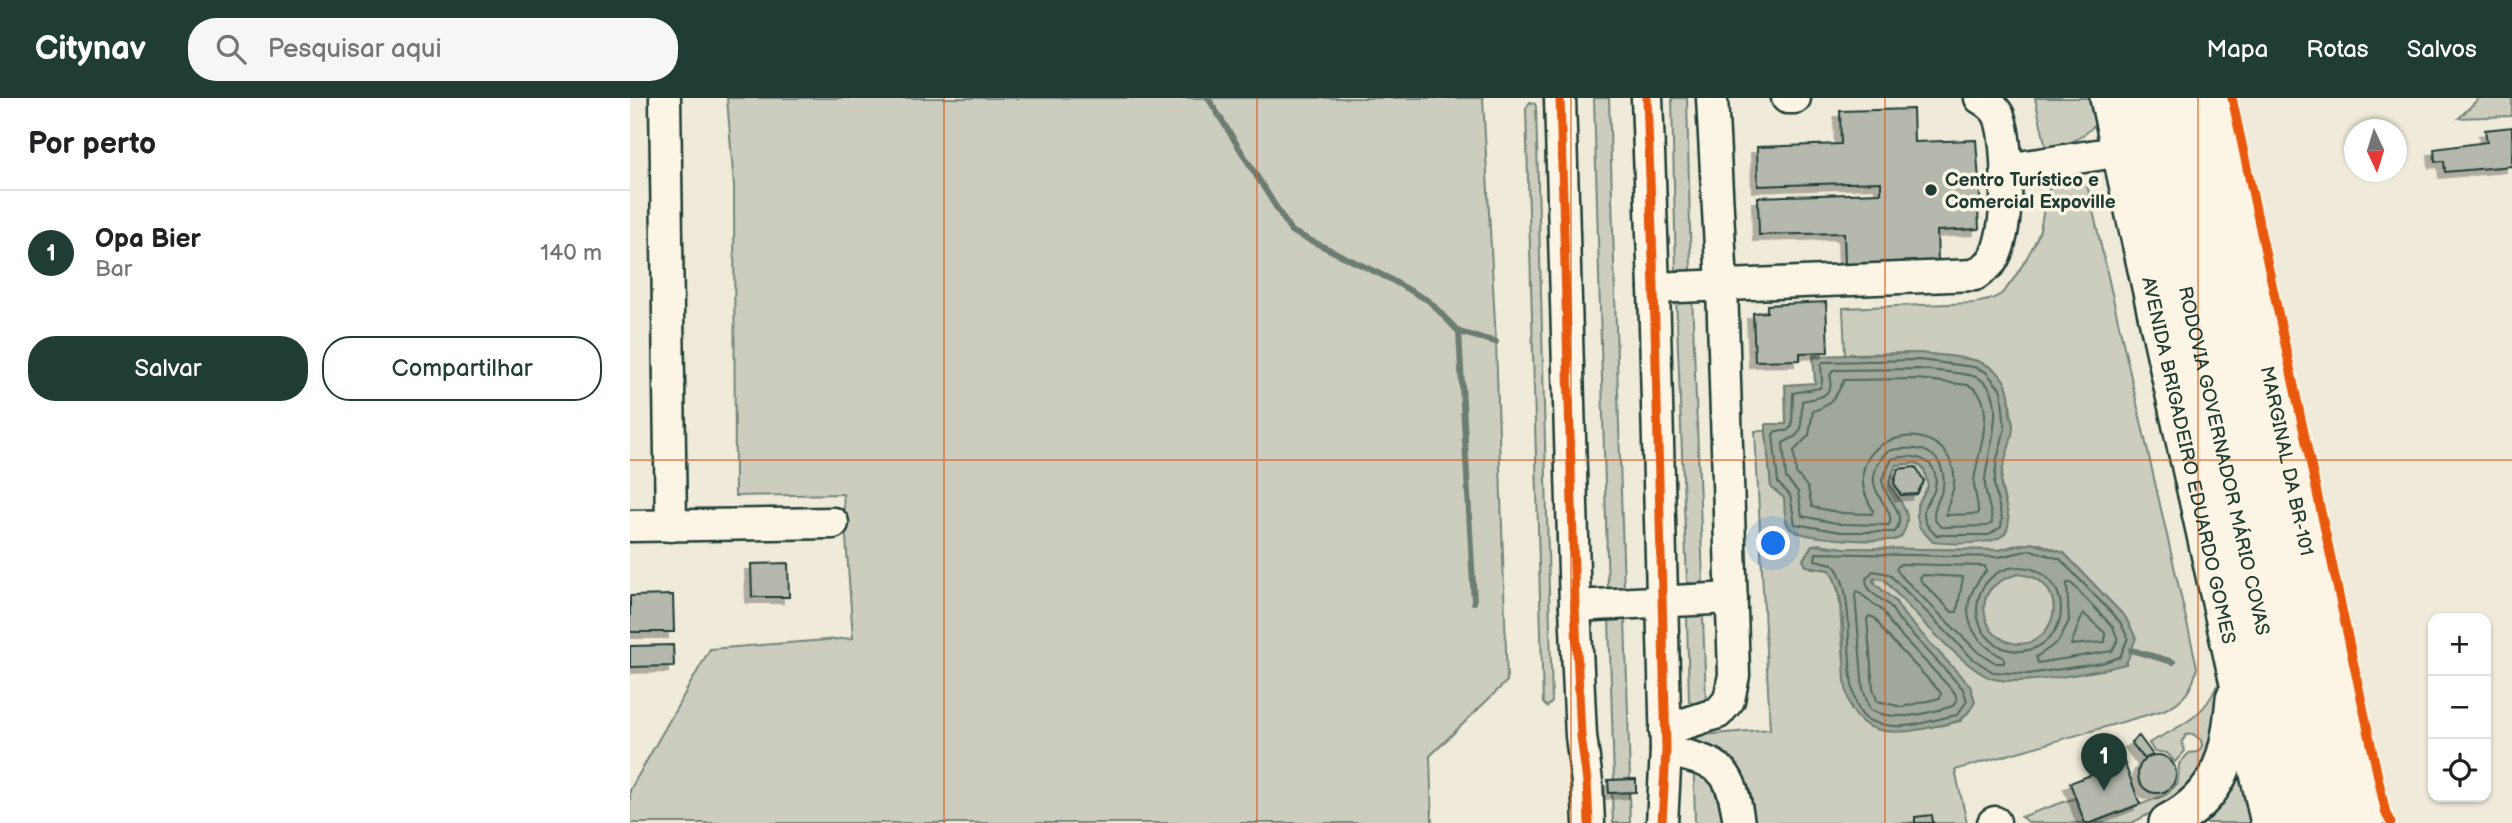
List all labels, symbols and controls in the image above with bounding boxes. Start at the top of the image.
search box [188,18,678,81]
text: Citynav [35,29,146,69]
icon: search [212,30,250,68]
text: Pesquisar aqui [268,34,442,65]
text: Mapa [2206,35,2268,64]
text: Rotas [2306,35,2369,64]
text: Salvos [2407,35,2477,64]
north arrow [2344,119,2407,182]
text: Por perto [28,126,156,162]
place label: Centro Turístico e Comercial Expoville [1945,169,2116,214]
marker: Centro Turístico e Comercial Expoville [1923,182,1939,198]
text: Opa Bier [95,224,201,255]
text: 1 [46,239,56,267]
text: 140 m [540,239,602,267]
text: Bar [95,255,132,283]
street label: AVENIDA BRIGADEIRO EDUARDO GOMES [2136,275,2240,646]
street label: RODOVIA GOVERNADOR MÁRIO COVAS [2173,284,2274,638]
button: Salvar [28,336,308,401]
button: Compartilhar [322,336,602,401]
street label: MARGINAL DA BR-101 [2255,364,2318,558]
your location [1756,526,1790,560]
map controls [2428,613,2491,802]
button: + [2428,613,2491,676]
button: − [2428,676,2491,739]
pin: 1 [2081,733,2127,791]
button: locate [2428,739,2491,802]

